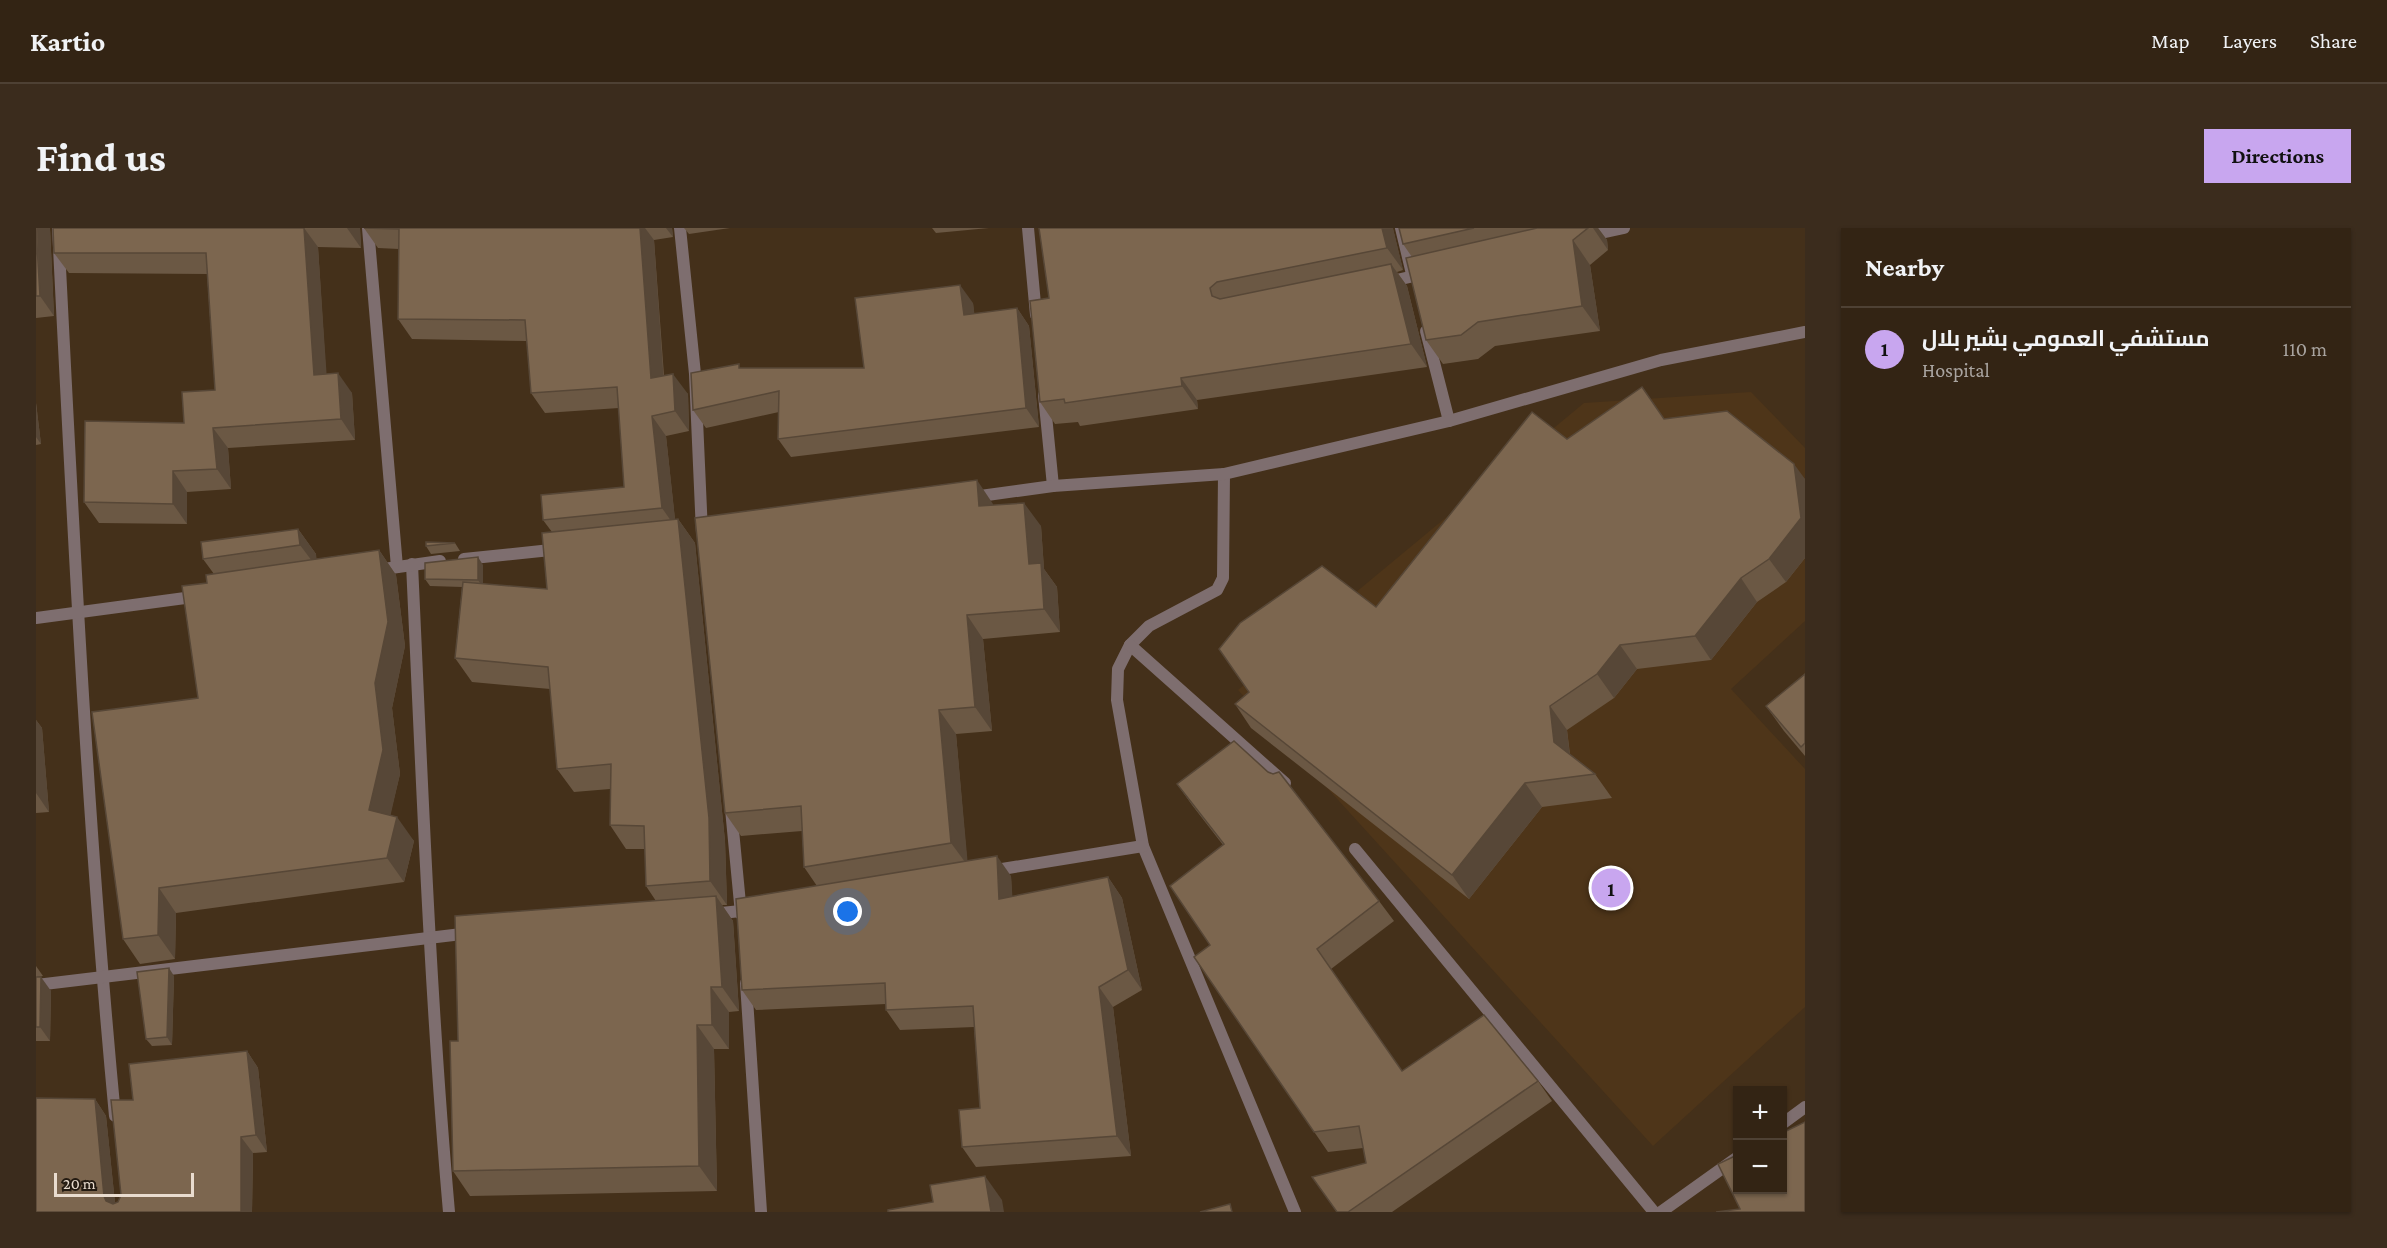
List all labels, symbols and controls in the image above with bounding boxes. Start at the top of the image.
text: Kartio [30,26,105,57]
text: Map [2151,29,2190,53]
text: Layers [2223,29,2277,53]
text: Share [2310,29,2357,53]
button: Directions [2204,129,2351,183]
text: Find us [36,133,166,180]
text: Nearby [1865,253,1944,282]
text: مستشفي العمومي بشير بلال [1922,326,2210,351]
text: 1 [1881,338,1888,360]
text: 110 m [2283,338,2327,360]
text: Hospital [1922,359,1990,381]
pin: 1 [1592,866,1630,910]
your location [833,897,862,926]
map controls [1733,1086,1787,1194]
button: + [1733,1086,1787,1140]
button: − [1733,1140,1787,1194]
scale bar [54,1170,194,1198]
text: 20 m [63,1175,96,1192]

